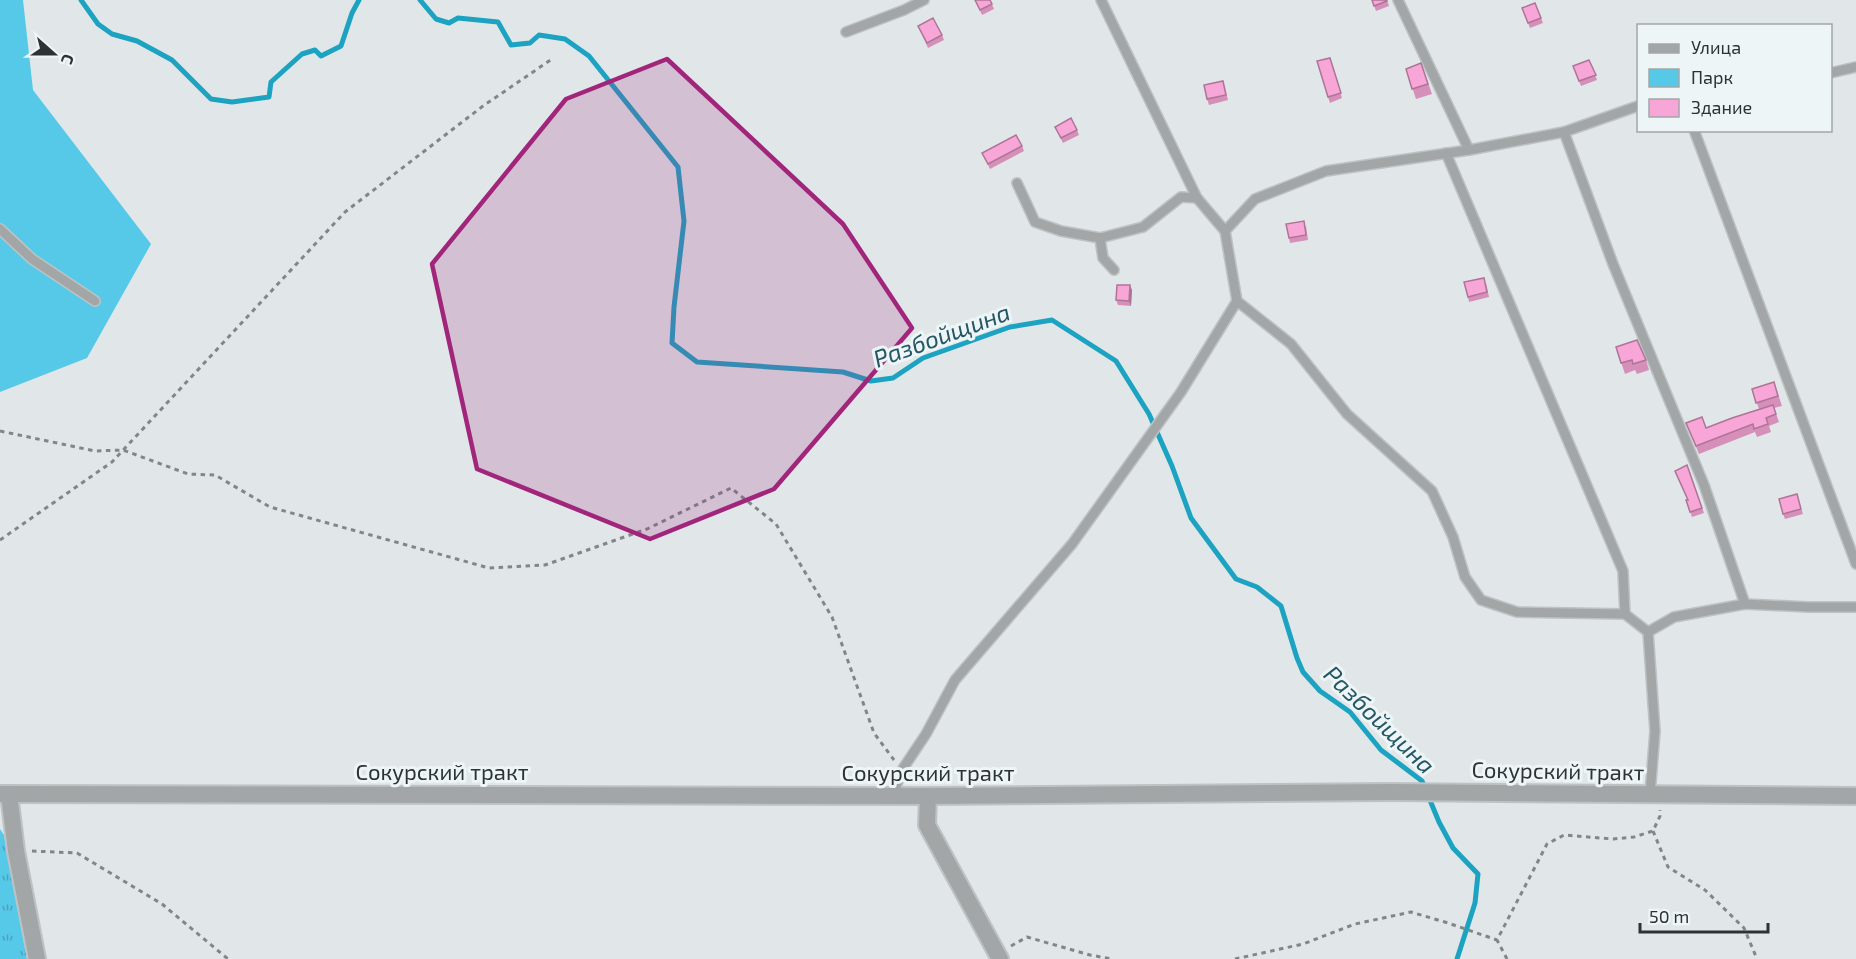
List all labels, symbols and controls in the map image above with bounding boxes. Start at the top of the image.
north arrow [24,24,84,84]
legend [1637,24,1832,132]
text: Улица [1691,36,1741,58]
text: С [58,52,79,67]
text: Парк [1691,66,1733,88]
text: Здание [1691,96,1752,118]
water label: Разбойщина [869,296,1014,373]
water label: Разбойщина [1318,659,1442,779]
street label: Сокурский тракт [1471,755,1645,786]
street label: Сокурский тракт [356,758,529,785]
street label: Сокурский тракт [842,759,1015,786]
scale bar [1640,896,1768,934]
text: 50 m [1649,905,1689,927]

